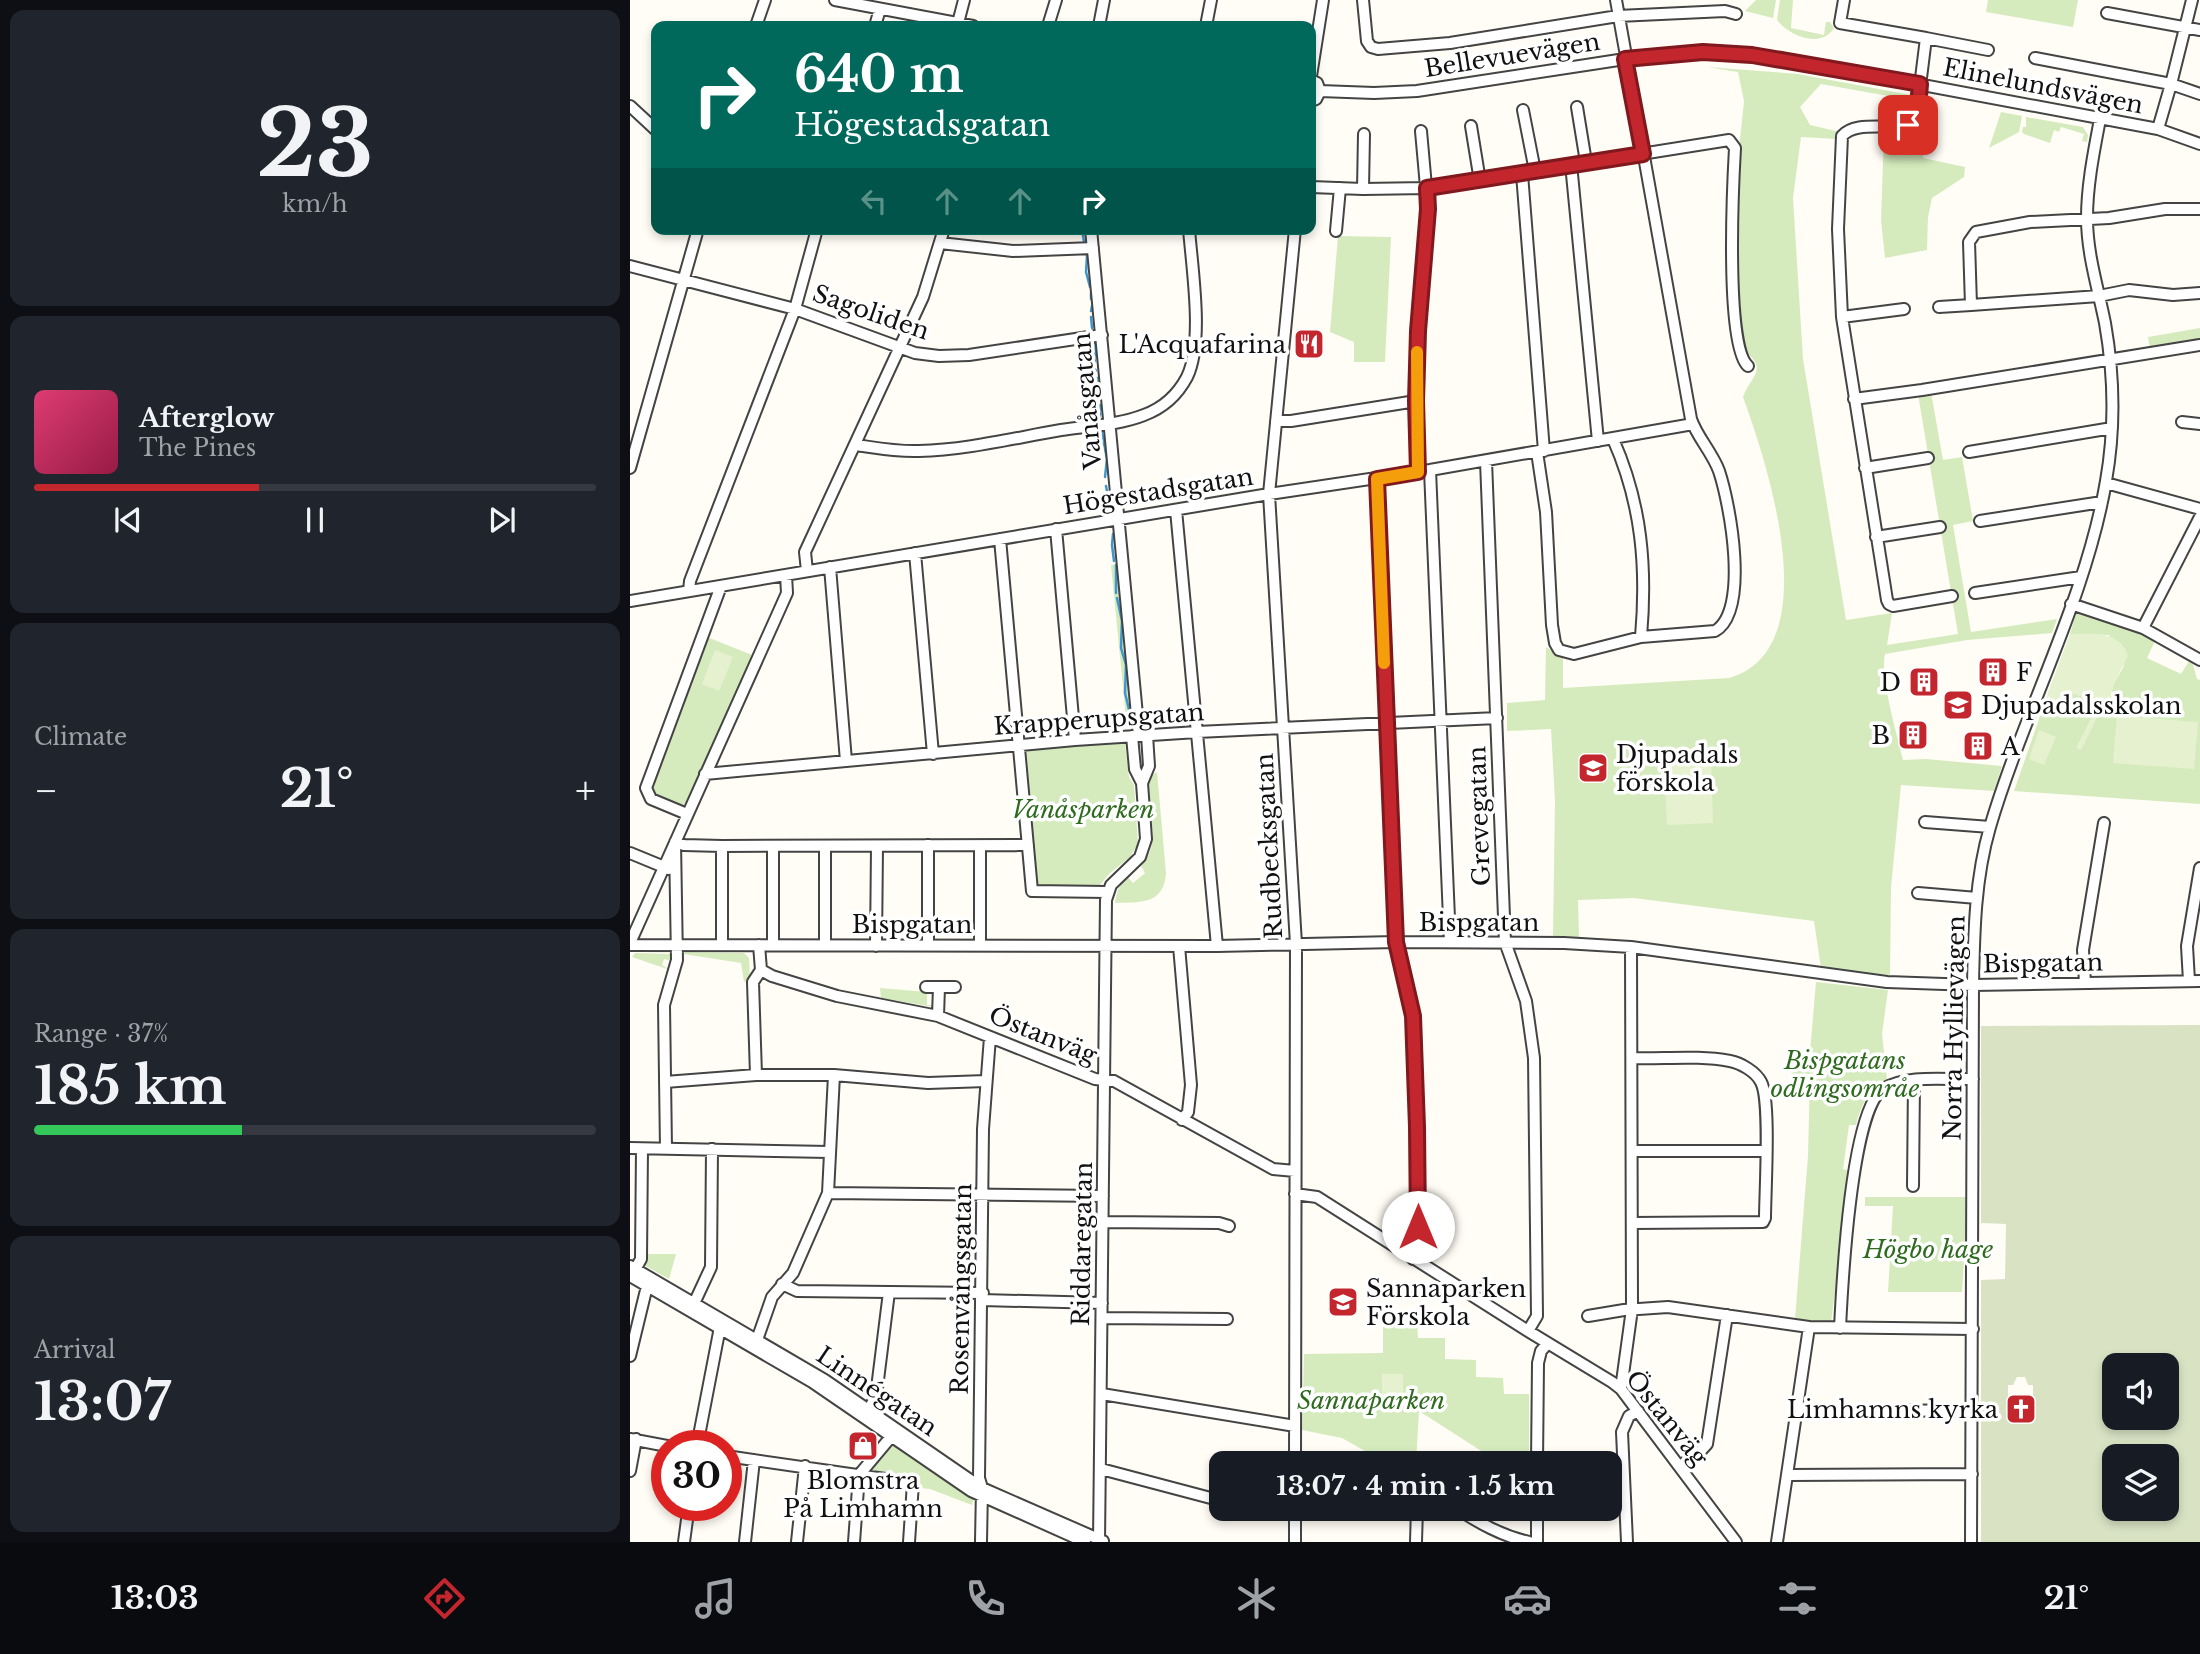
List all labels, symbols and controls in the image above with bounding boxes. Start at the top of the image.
street label: Bellevuevägen [1422,27,1602,83]
text: 640 m [794,44,964,105]
icon: right [679,49,770,140]
street label: Elinelundsvägen [1940,52,2146,120]
text: 23 [256,88,374,201]
pin [1878,95,1938,155]
text: Högestadsgatan [794,105,1050,145]
icon: arrive [1889,106,1927,144]
icon: left [855,182,893,220]
icon: ahead [928,182,966,220]
icon: ahead [1001,182,1039,220]
icon: right [1074,182,1112,220]
text: km/h [282,190,348,218]
street label: Sagoliden [809,279,933,345]
restaurant icon: L'Acquafarina [1292,327,1326,361]
place label: L'Acquafarina [1119,330,1287,359]
street label: Vanåsgatan [1067,331,1108,472]
text: Afterglow [139,402,275,434]
text: The Pines [139,434,256,462]
street label: Högestadsgatan [1061,462,1255,520]
icon: previous [109,501,147,539]
icon: pause [296,501,334,539]
icon: next [483,501,521,539]
building icon: F [1976,655,2010,689]
place label: F [2016,658,2032,687]
building icon: D [1907,665,1941,699]
place label: D [1880,668,1901,697]
school or university icon: Djupadalsskolan [1941,688,1975,722]
place label: Djupadalsskolan [1981,691,2182,720]
street label: Krapperupsgatan [993,697,1205,741]
building icon: B [1896,718,1930,752]
place label: B [1872,721,1890,750]
text: Climate [34,723,127,751]
building icon: A [1961,729,1995,763]
place label: A [2000,732,2020,761]
place label: Djupadals förskola [1616,740,1738,797]
street label: Grevegatan [1462,746,1496,886]
school or university icon: Djupadals förskola [1576,751,1610,785]
street label: Rudbecksgatan [1250,752,1288,940]
text: 21° [280,757,354,821]
text: − [34,767,58,814]
text: + [575,767,596,814]
park label: Vanåsparken [1012,795,1154,824]
street label: Bispgatan [1419,908,1539,937]
street label: Bispgatan [852,910,972,939]
street label: Norra Hyllievägen [1938,915,1970,1141]
street label: Bispgatan [1983,947,2103,979]
street label: Östanväg [985,1000,1102,1070]
text: Range · 37% [34,1020,168,1048]
park label: Bispgatans odlingsområe [1771,1046,1919,1103]
text: 185 km [34,1054,227,1118]
street label: Riddaregatan [1066,1162,1098,1326]
street label: Rosenvångsgatan [945,1183,977,1395]
position arrow [1381,1190,1455,1264]
park label: Högbo hage [1862,1235,1993,1264]
place label: Sannaparken Förskola [1366,1274,1526,1331]
school or university icon: Sannaparken Förskola [1326,1285,1360,1319]
text: Arrival [34,1336,115,1364]
street label: Linnégatan [811,1340,943,1442]
map controls [2102,1353,2179,1521]
button: sound [2102,1353,2179,1430]
street label: Östanväg [1620,1365,1715,1472]
text: 13:07 [34,1370,171,1434]
park label: Sannaparken [1297,1386,1445,1415]
church icon: Limhamns kyrka [2004,1392,2038,1426]
place label: Limhamns kyrka [1787,1395,1999,1424]
shop icon: Blomstra På Limhamn [846,1429,880,1463]
speed limit sign: 30 [651,1430,742,1521]
button: layers [2102,1444,2179,1521]
place label: Blomstra På Limhamn [783,1466,943,1523]
text: 13:07 · 4 min · 1.5 km [1276,1470,1555,1502]
icon: directions [420,1574,469,1623]
icon: music [691,1574,740,1623]
icon: phone [961,1574,1010,1623]
icon: climate [1232,1574,1281,1623]
icon: car [1503,1574,1552,1623]
icon: filters [1773,1574,1822,1623]
text: 13:03 [111,1578,199,1618]
text: 21° [2044,1578,2089,1618]

